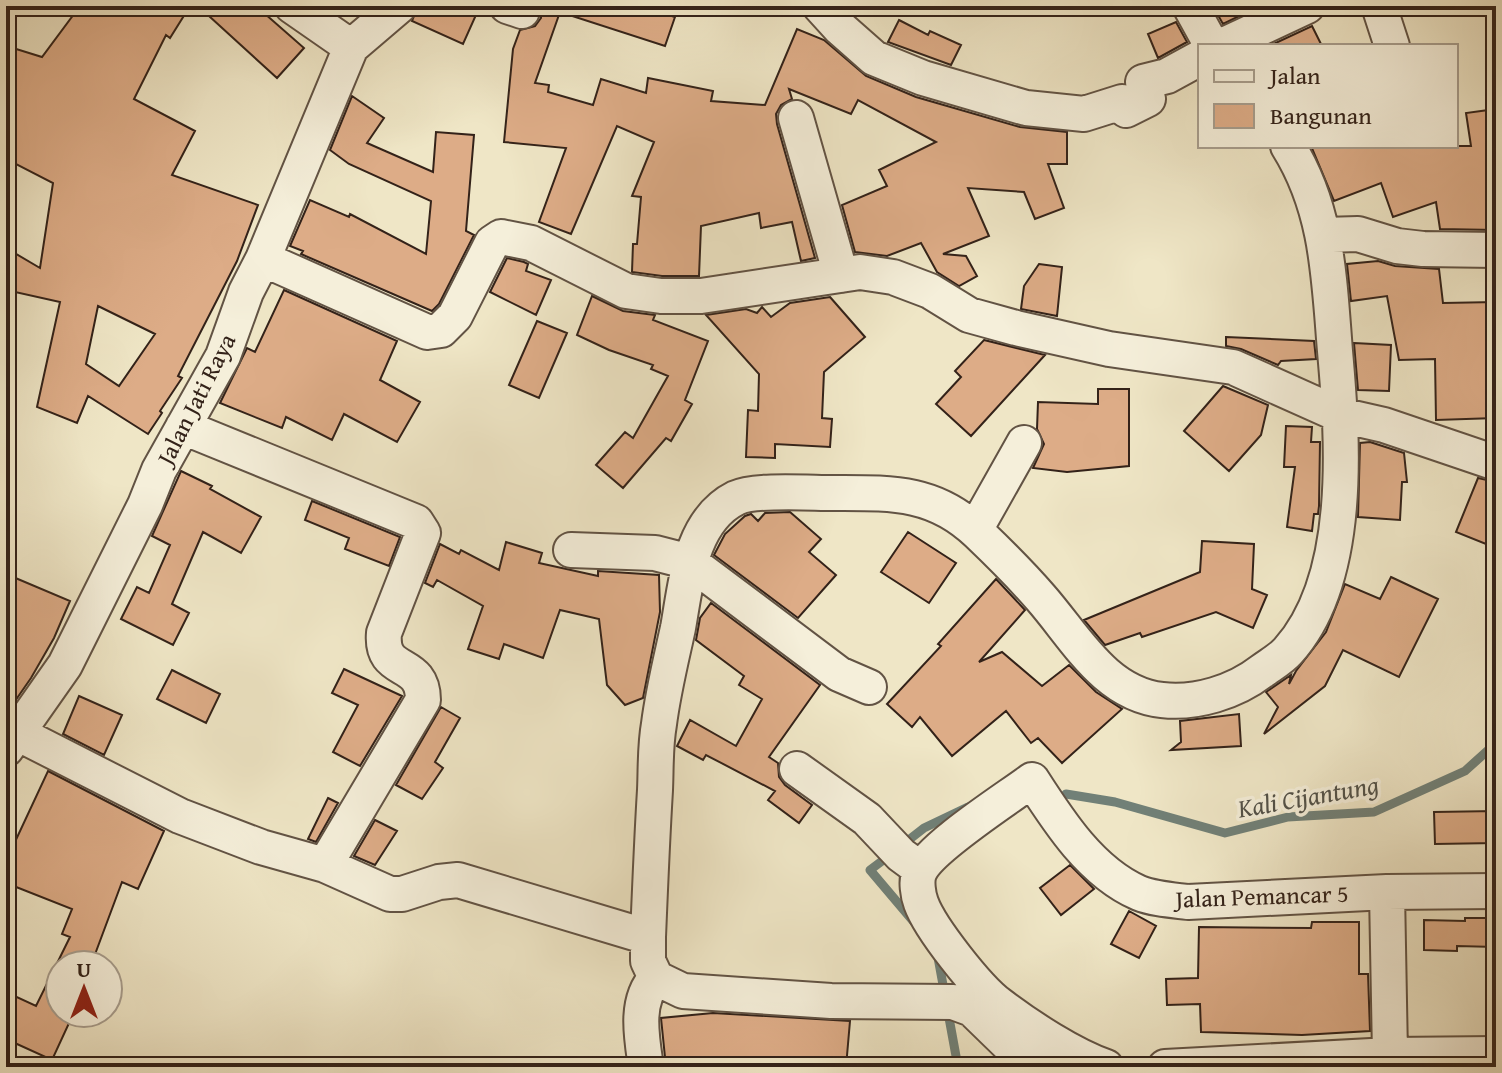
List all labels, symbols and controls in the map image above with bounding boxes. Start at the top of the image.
legend [1198,44,1458,148]
text: Jalan [1267,58,1321,93]
text: Bangunan [1270,98,1372,133]
street label: Jalan Jati Raya [147,327,244,473]
water label: Kali Cijantung [1234,764,1382,828]
street label: Jalan Pemancar 5 [1172,875,1349,917]
north arrow [44,949,124,1029]
text: U [77,953,92,985]

